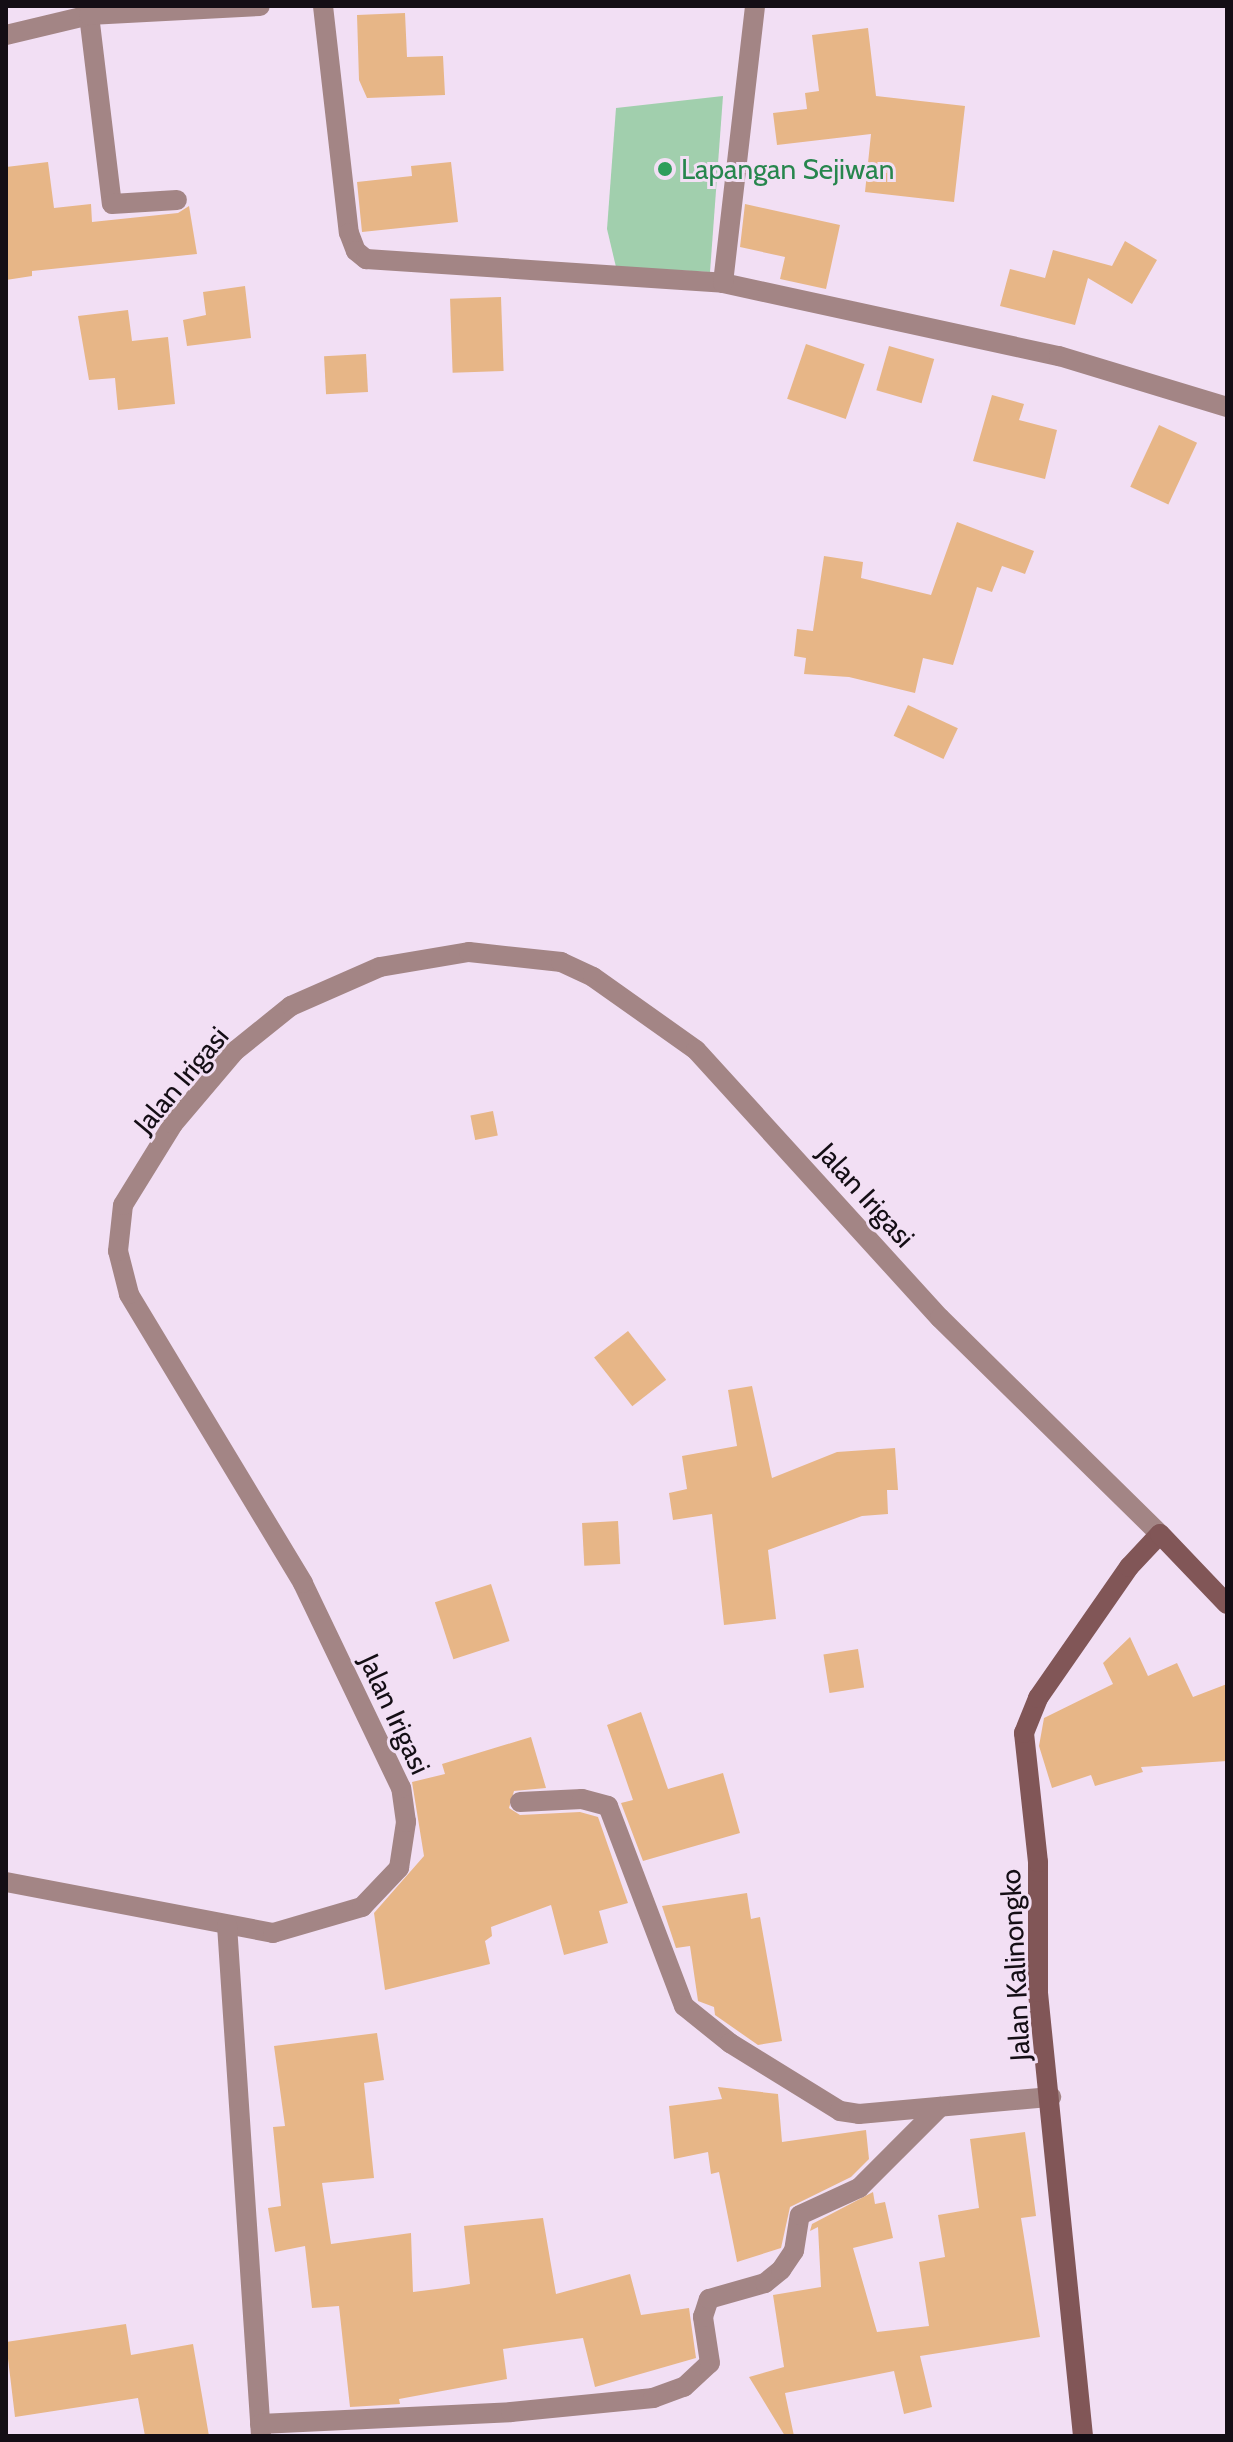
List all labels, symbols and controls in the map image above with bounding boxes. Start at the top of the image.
place label: Lapangan Sejiwan [681,152,894,186]
marker: Lapangan Sejiwan [656,160,674,178]
street label: Jalan Irigasi [127,1020,235,1140]
street label: Jalan Irigasi [810,1136,922,1254]
street label: Jalan Irigasi [353,1648,437,1780]
street label: Jalan Kalinongko [993,1868,1037,2062]

